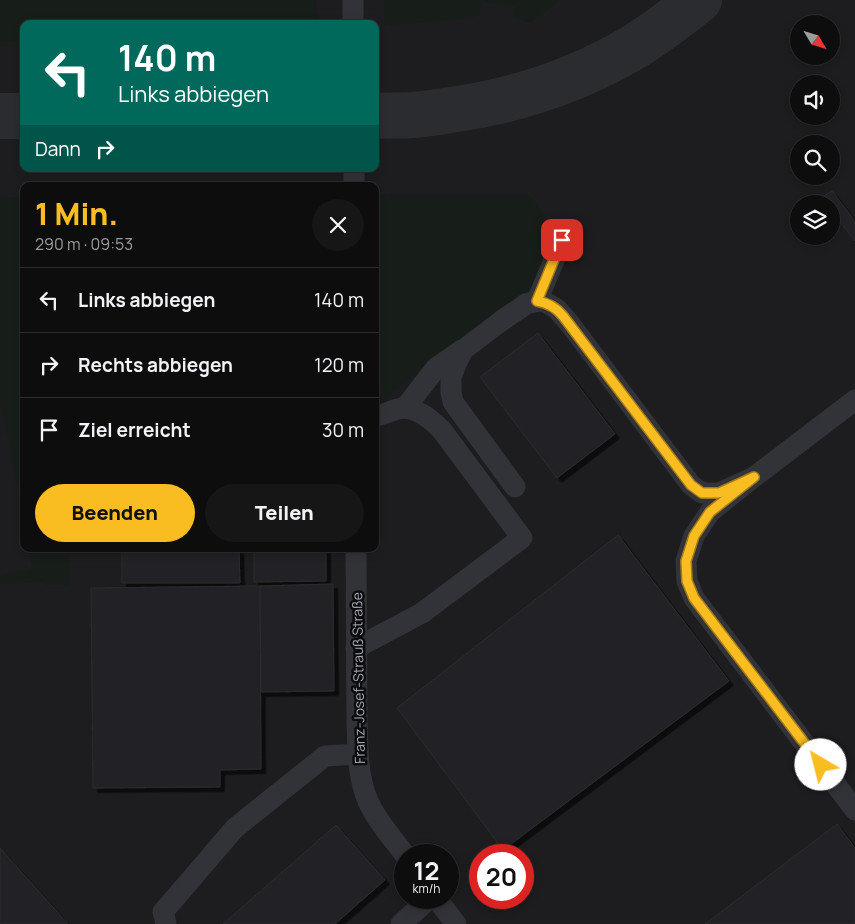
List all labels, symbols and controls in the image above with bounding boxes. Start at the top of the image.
north arrow [790,15,840,65]
map controls [790,15,840,245]
text: 140 m [118,34,216,82]
icon: left [35,40,100,105]
button: sound [790,75,840,125]
text: Links abbiegen [118,79,269,109]
icon: right [91,135,119,163]
button: search [790,135,840,185]
text: Dann [35,136,81,162]
text: 1 Min. [35,193,118,234]
button: layers [790,195,840,245]
button: close [312,199,364,251]
pin [541,219,583,261]
icon: arrive [548,226,576,254]
text: 290 m · 09:53 [35,233,133,255]
icon: left [35,286,63,314]
text: Links abbiegen [78,287,215,313]
text: 140 m [314,287,364,313]
icon: right [35,351,63,379]
text: Rechts abbiegen [78,352,233,378]
text: 120 m [314,352,364,378]
icon: arrive [35,416,63,444]
text: Ziel erreicht [78,417,191,443]
text: 30 m [322,417,364,443]
button: Beenden [35,484,195,542]
button: Teilen [205,484,364,542]
street label: Franz-Josef-Strauß Straße [347,592,369,764]
position arrow [794,738,846,790]
speed limit sign: 20 [469,844,534,909]
text: 12 [414,853,439,888]
text: km/h [413,880,440,897]

